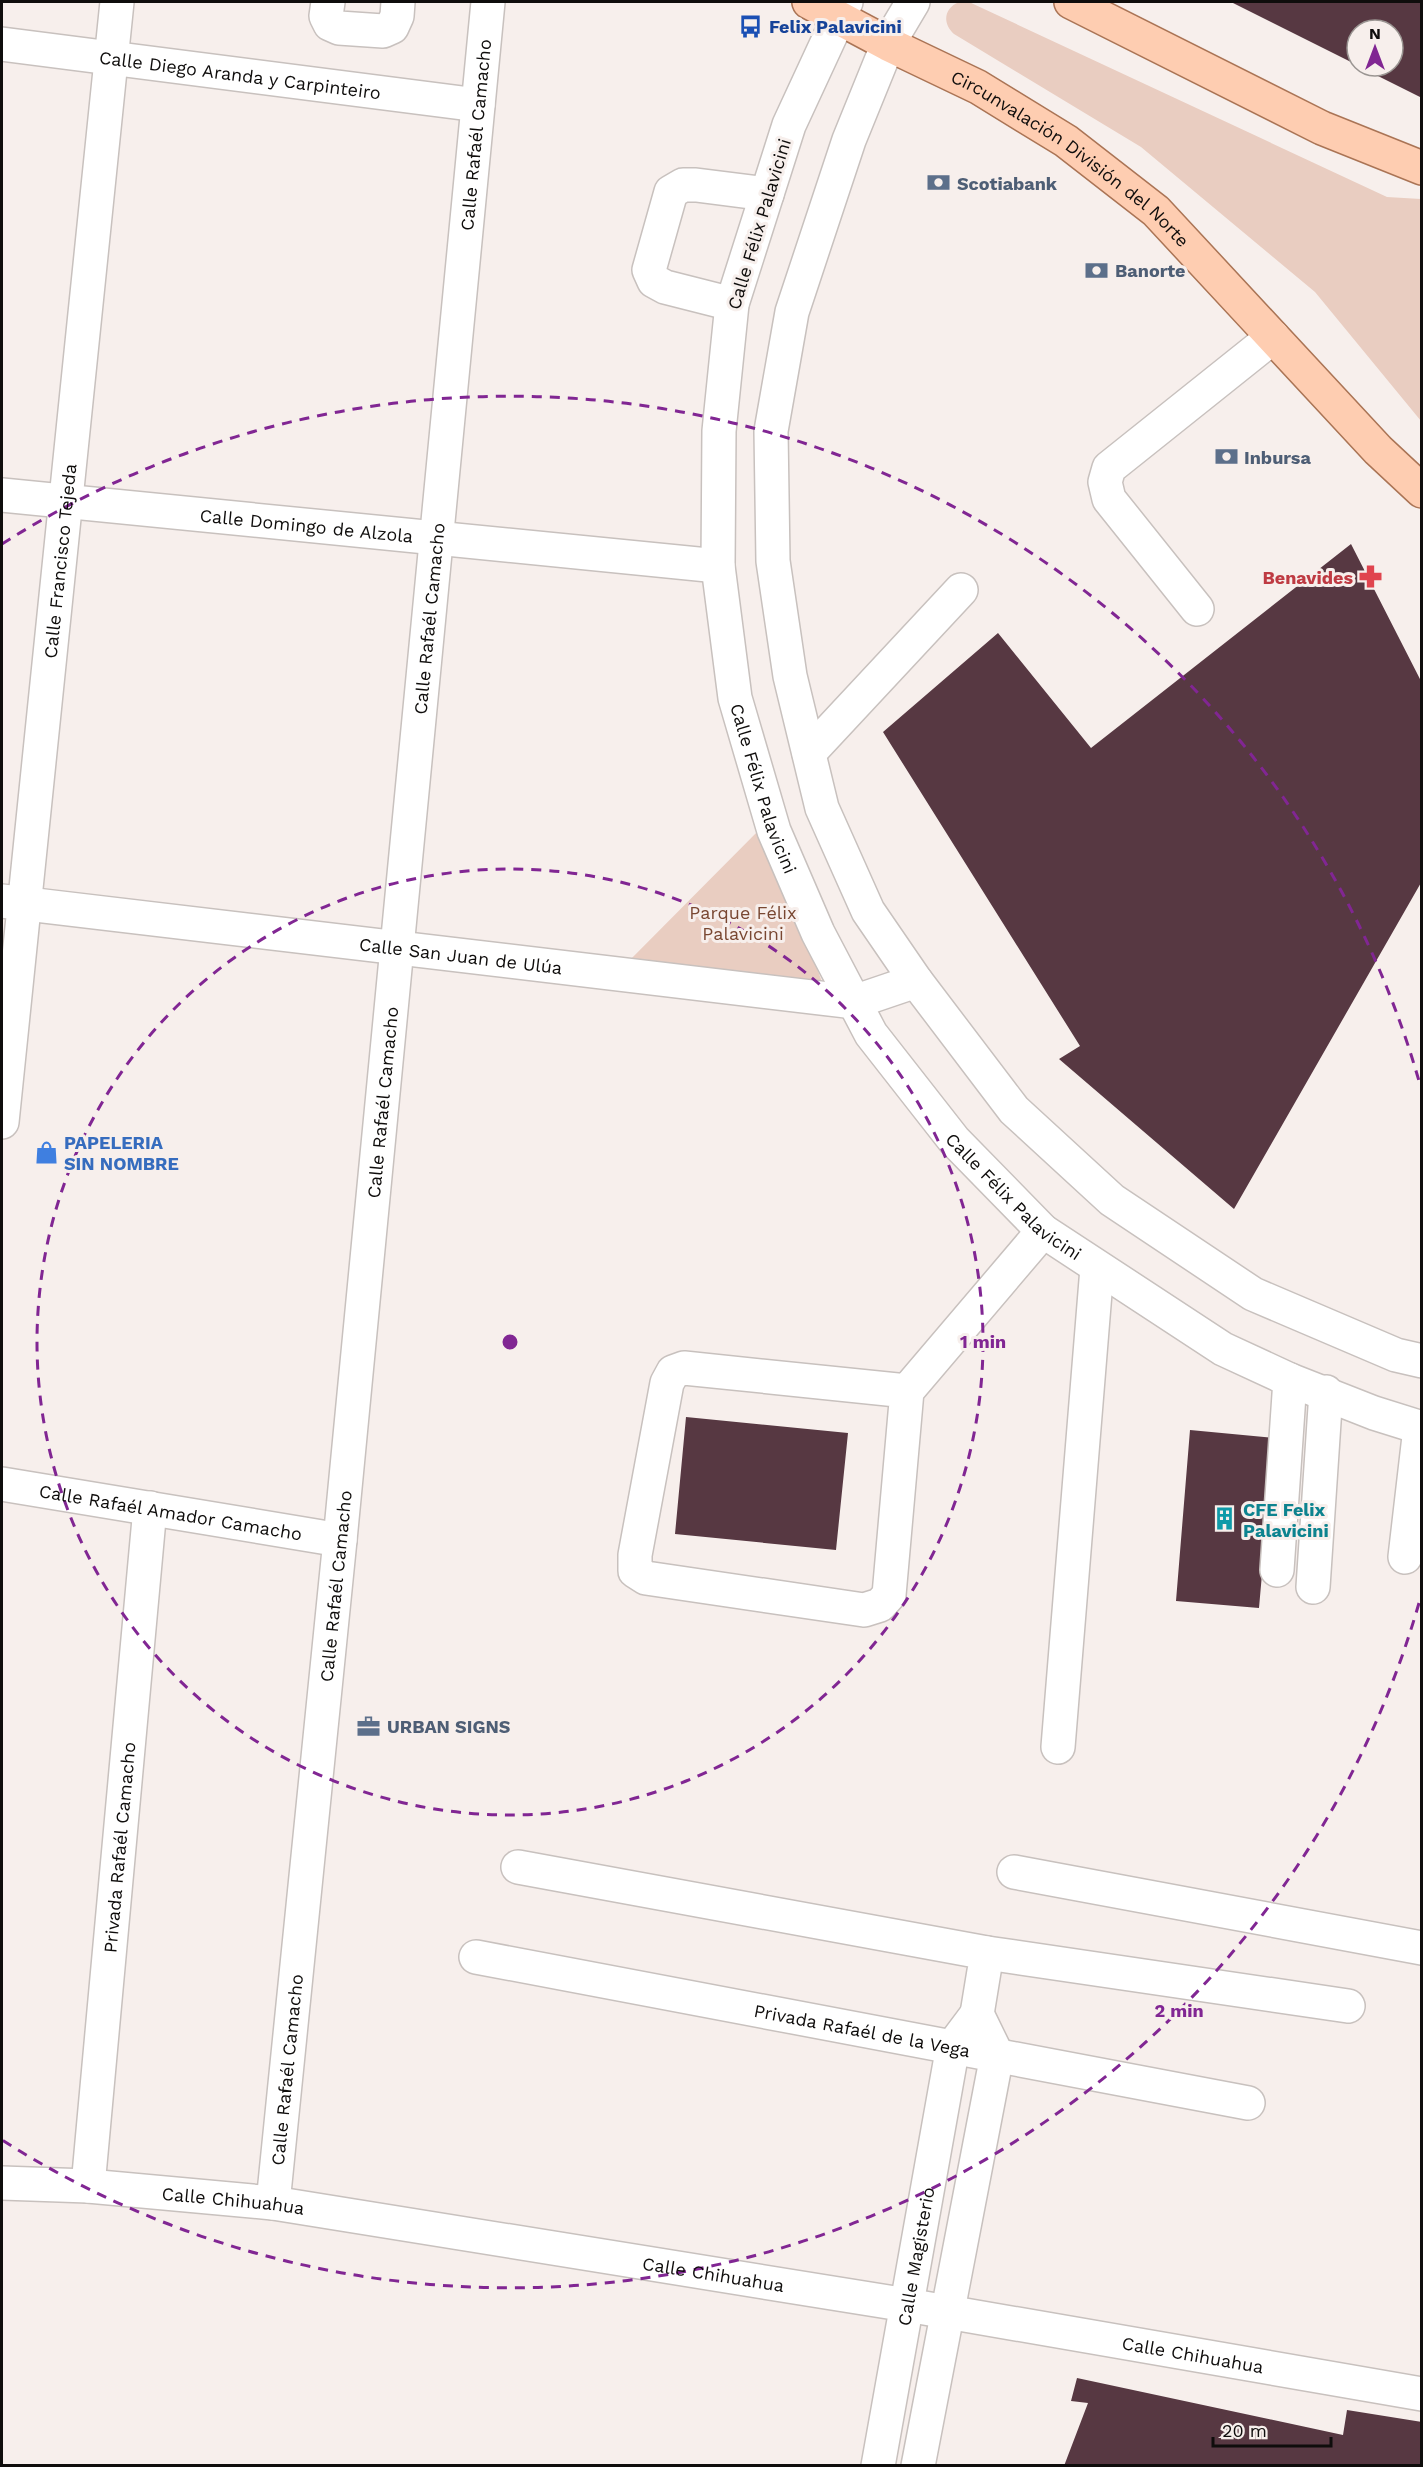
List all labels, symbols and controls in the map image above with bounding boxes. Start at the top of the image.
bus stop icon: Felix Palavicini [738,13,764,39]
place label: Felix Palavicini [769,16,902,37]
north arrow [1345,18,1405,78]
text: N [1369,24,1381,43]
street label: Calle Rafaél Camacho [456,38,495,232]
street label: Calle Diego Aranda y Carpinteiro [98,46,382,103]
street label: Circunvalación División del Norte [948,65,1194,251]
street label: Calle Félix Palavicini [723,136,795,312]
bank icon: Scotiabank [926,170,952,196]
place label: Scotiabank [957,173,1058,194]
bank icon: Banorte [1084,257,1110,283]
place label: Banorte [1115,260,1186,281]
bank icon: Inbursa [1213,444,1239,470]
place label: Inbursa [1244,447,1311,468]
street label: Calle Francisco Tejeda [39,463,80,659]
street label: Calle Domingo de Alzola [199,504,414,546]
street label: Calle Rafaél Camacho [409,522,448,715]
pharmacy icon: Benavides [1358,564,1384,590]
place label: Benavides [1262,567,1353,588]
street label: Calle Félix Palavicini [727,701,802,877]
park label: Parque Félix Palavicini [689,902,797,944]
street label: Calle San Juan de Ulúa [358,933,564,978]
street label: Calle Rafaél Camacho [362,1006,402,1199]
street label: Calle Félix Palavicini [942,1128,1086,1264]
place label: PAPELERIA SIN NOMBRE [64,1132,179,1174]
shop icon: PAPELERIA SIN NOMBRE [33,1139,59,1165]
text: 1 min [960,1331,1006,1352]
centre of rings [500,1332,520,1352]
street label: Calle Rafaél Amador Camacho [38,1480,304,1544]
street label: Calle Rafaél Camacho [315,1489,355,1683]
place label: CFE Felix Palavicini [1243,1499,1329,1541]
building icon: CFE Felix Palavicini [1212,1506,1238,1532]
office icon: URBAN SIGNS [356,1713,382,1739]
place label: URBAN SIGNS [387,1716,511,1737]
street label: Privada Rafaél Camacho [99,1741,139,1954]
street label: Calle Rafaél Camacho [266,1973,307,2166]
street label: Privada Rafaél de la Vega [752,1999,972,2061]
text: 2 min [1154,2000,1204,2021]
street label: Calle Chihuahua [161,2182,306,2218]
street label: Calle Magisterio [893,2185,938,2327]
street label: Calle Chihuahua [641,2252,786,2296]
street label: Calle Chihuahua [1120,2332,1265,2377]
scale bar [1213,2410,1332,2448]
text: 20 m [1222,2420,1267,2441]

